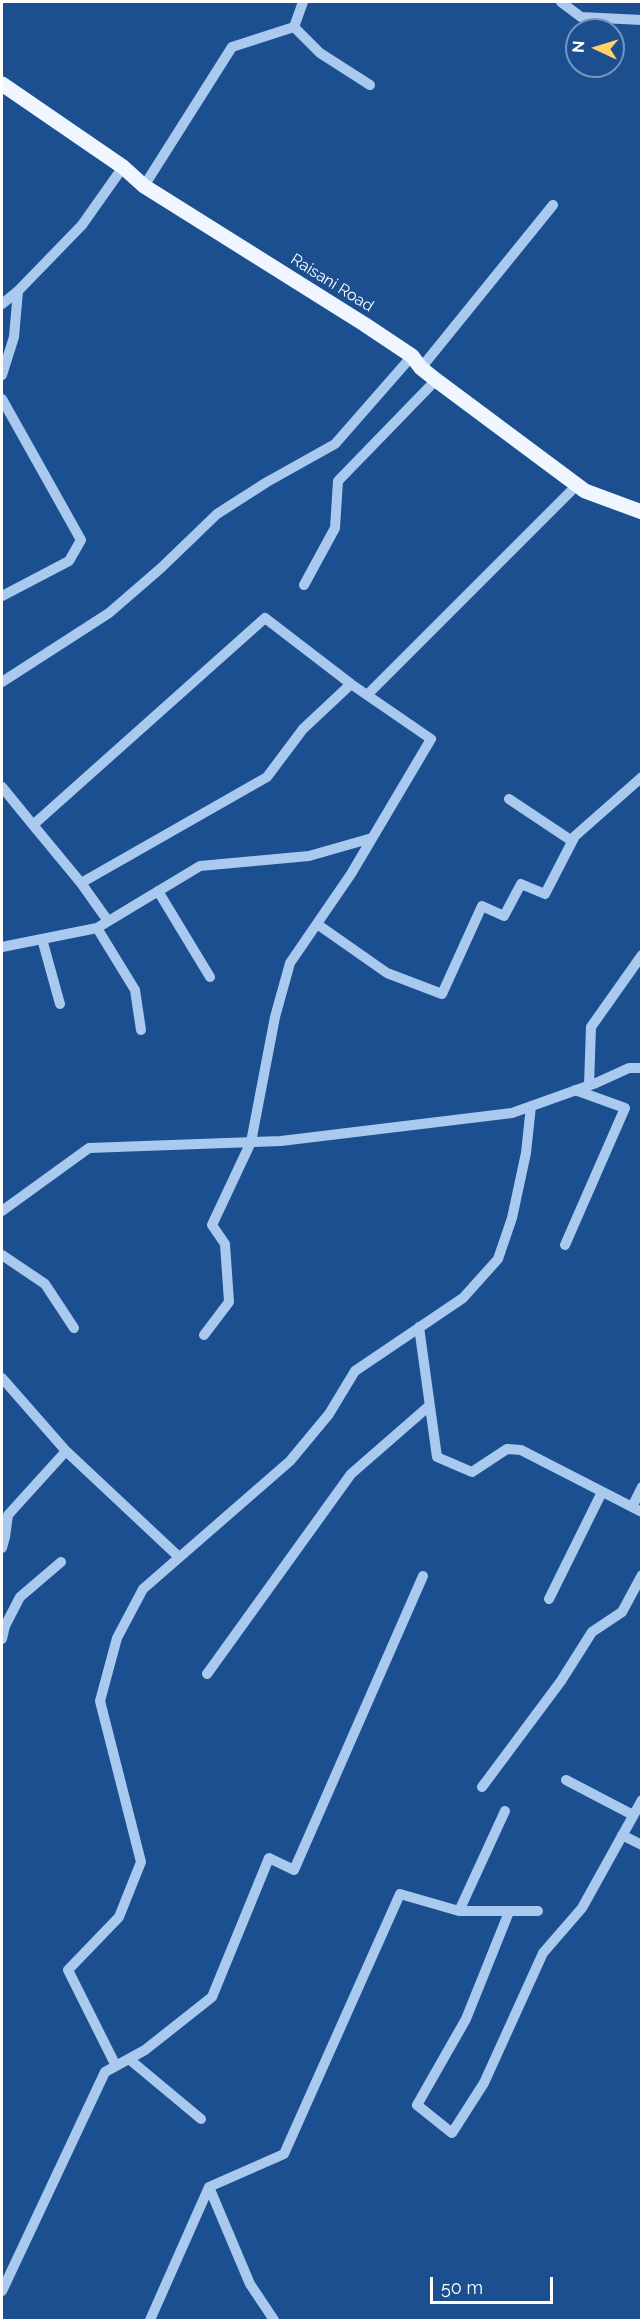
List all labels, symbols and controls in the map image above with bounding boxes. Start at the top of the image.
north arrow [565,18,625,78]
text: N [569,40,588,54]
street label: Raisani Road [287,250,377,316]
scale bar [433,2265,556,2303]
text: 50 m [441,2277,483,2298]

